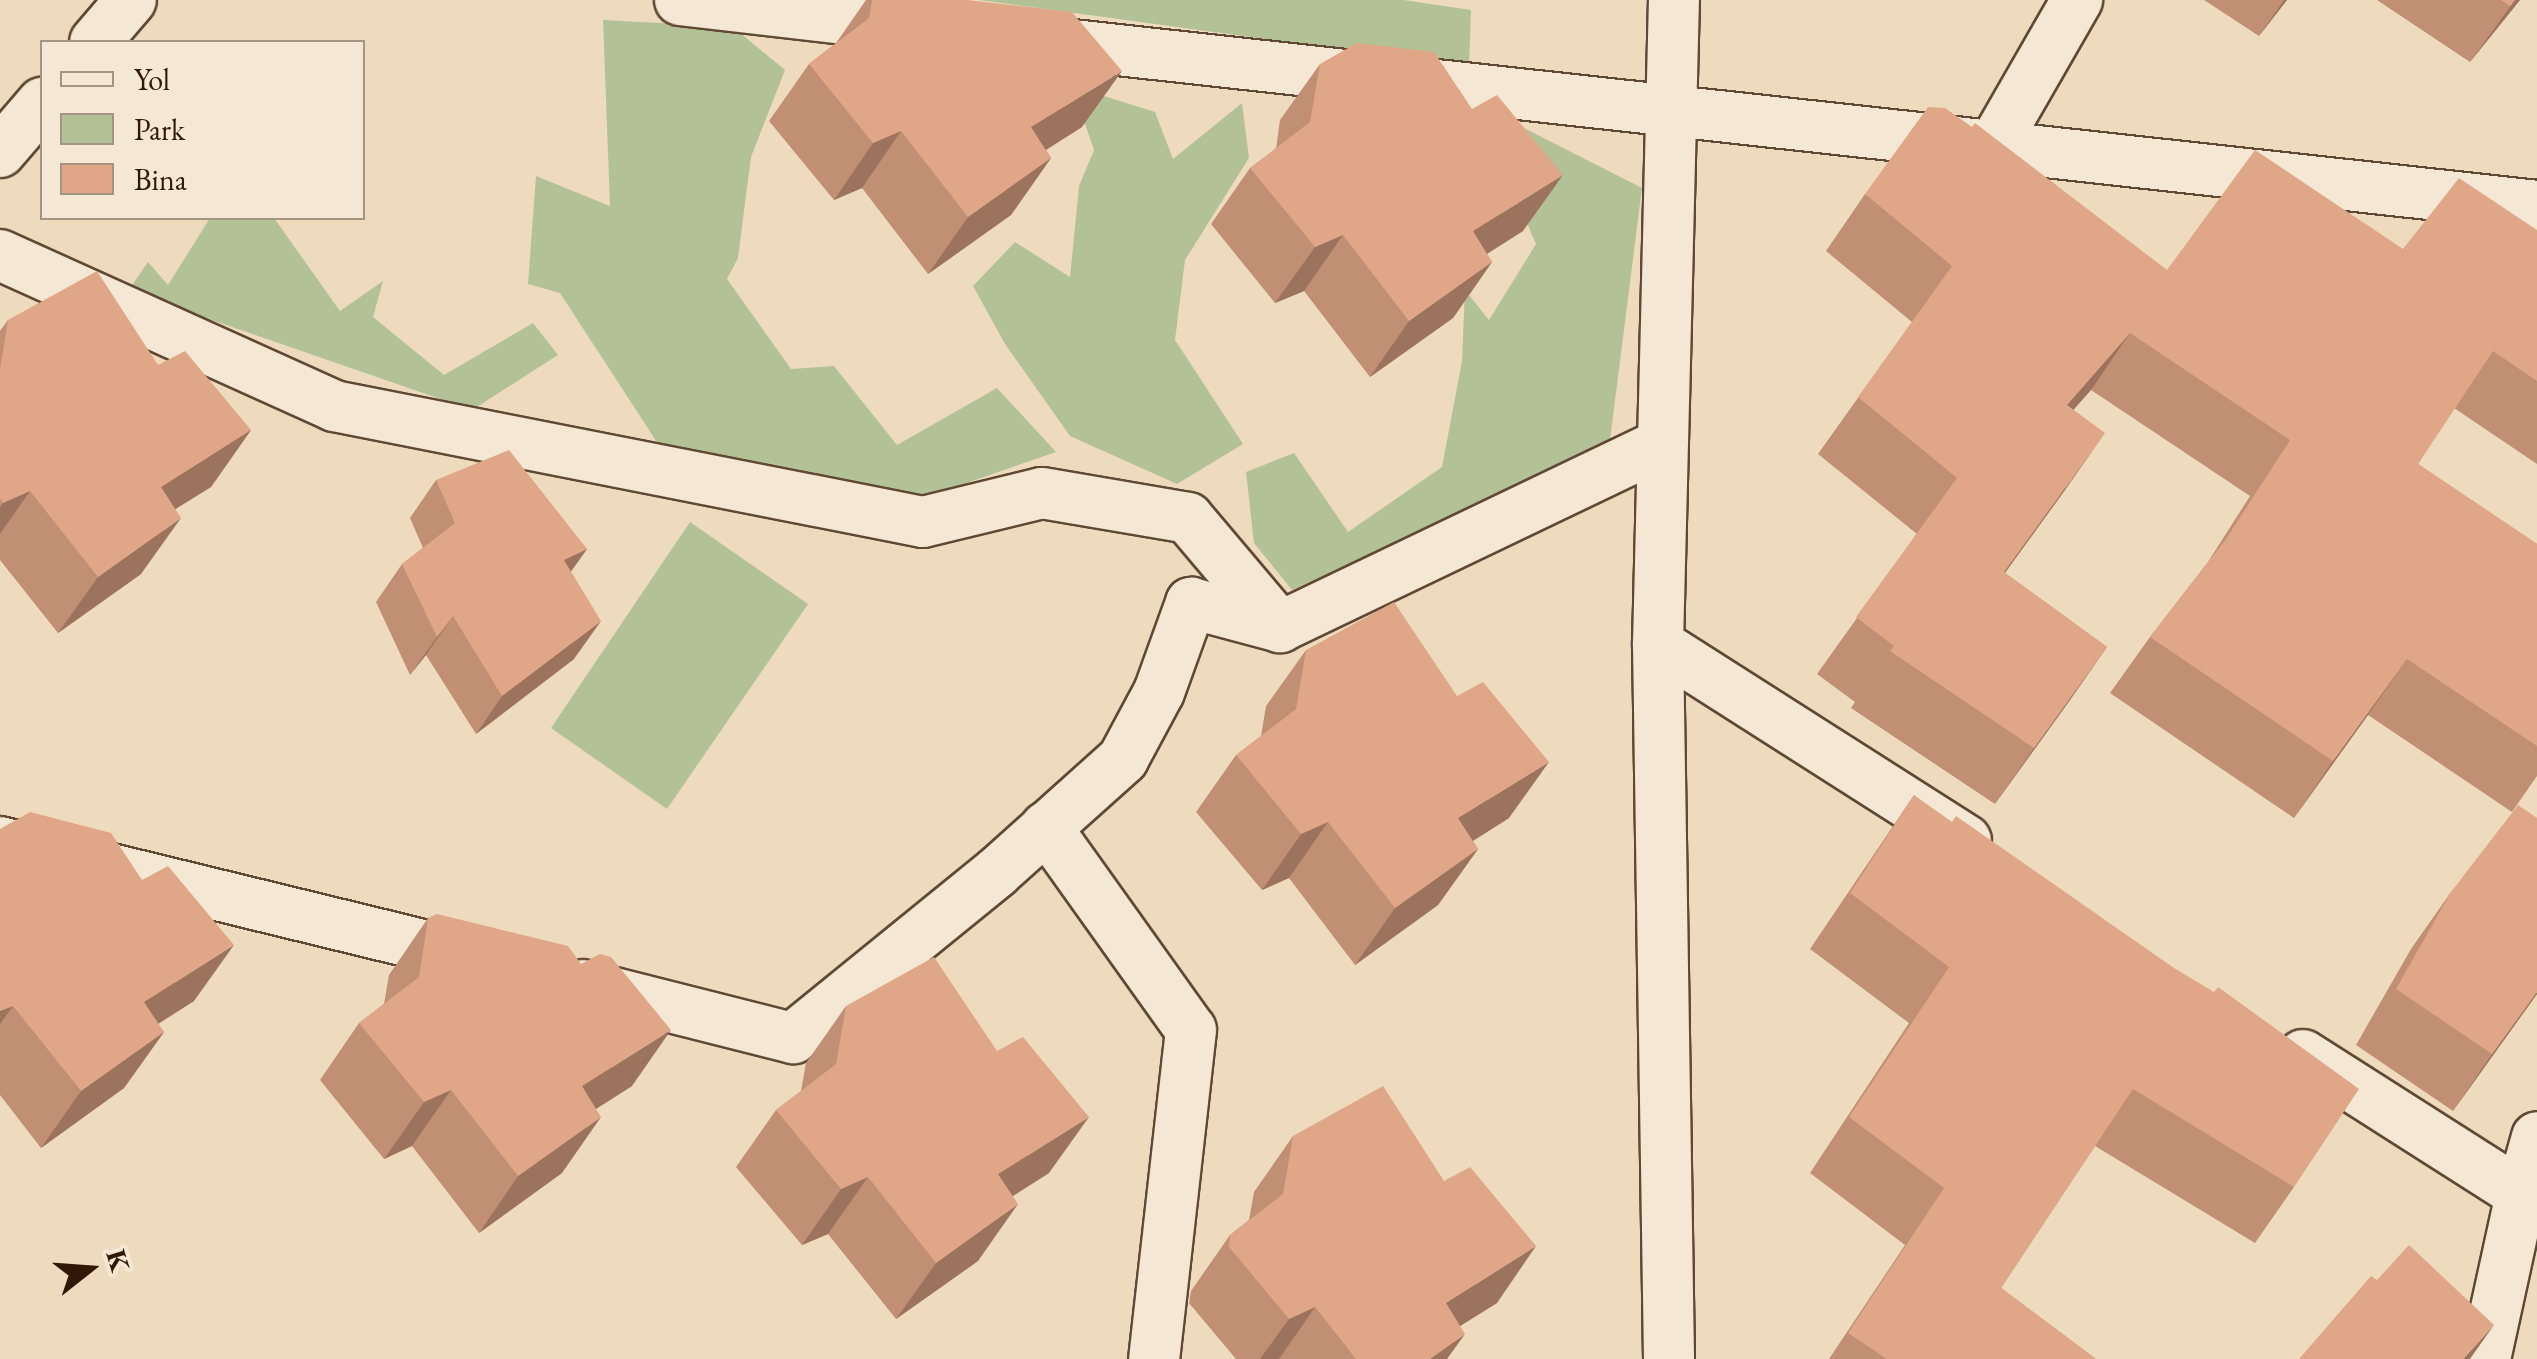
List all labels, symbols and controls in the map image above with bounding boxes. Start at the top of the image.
legend [40,40,365,220]
text: Yol [134,60,170,99]
text: Park [134,110,185,149]
text: Bina [134,160,187,199]
north arrow [40,1219,140,1319]
text: K [98,1245,139,1276]

